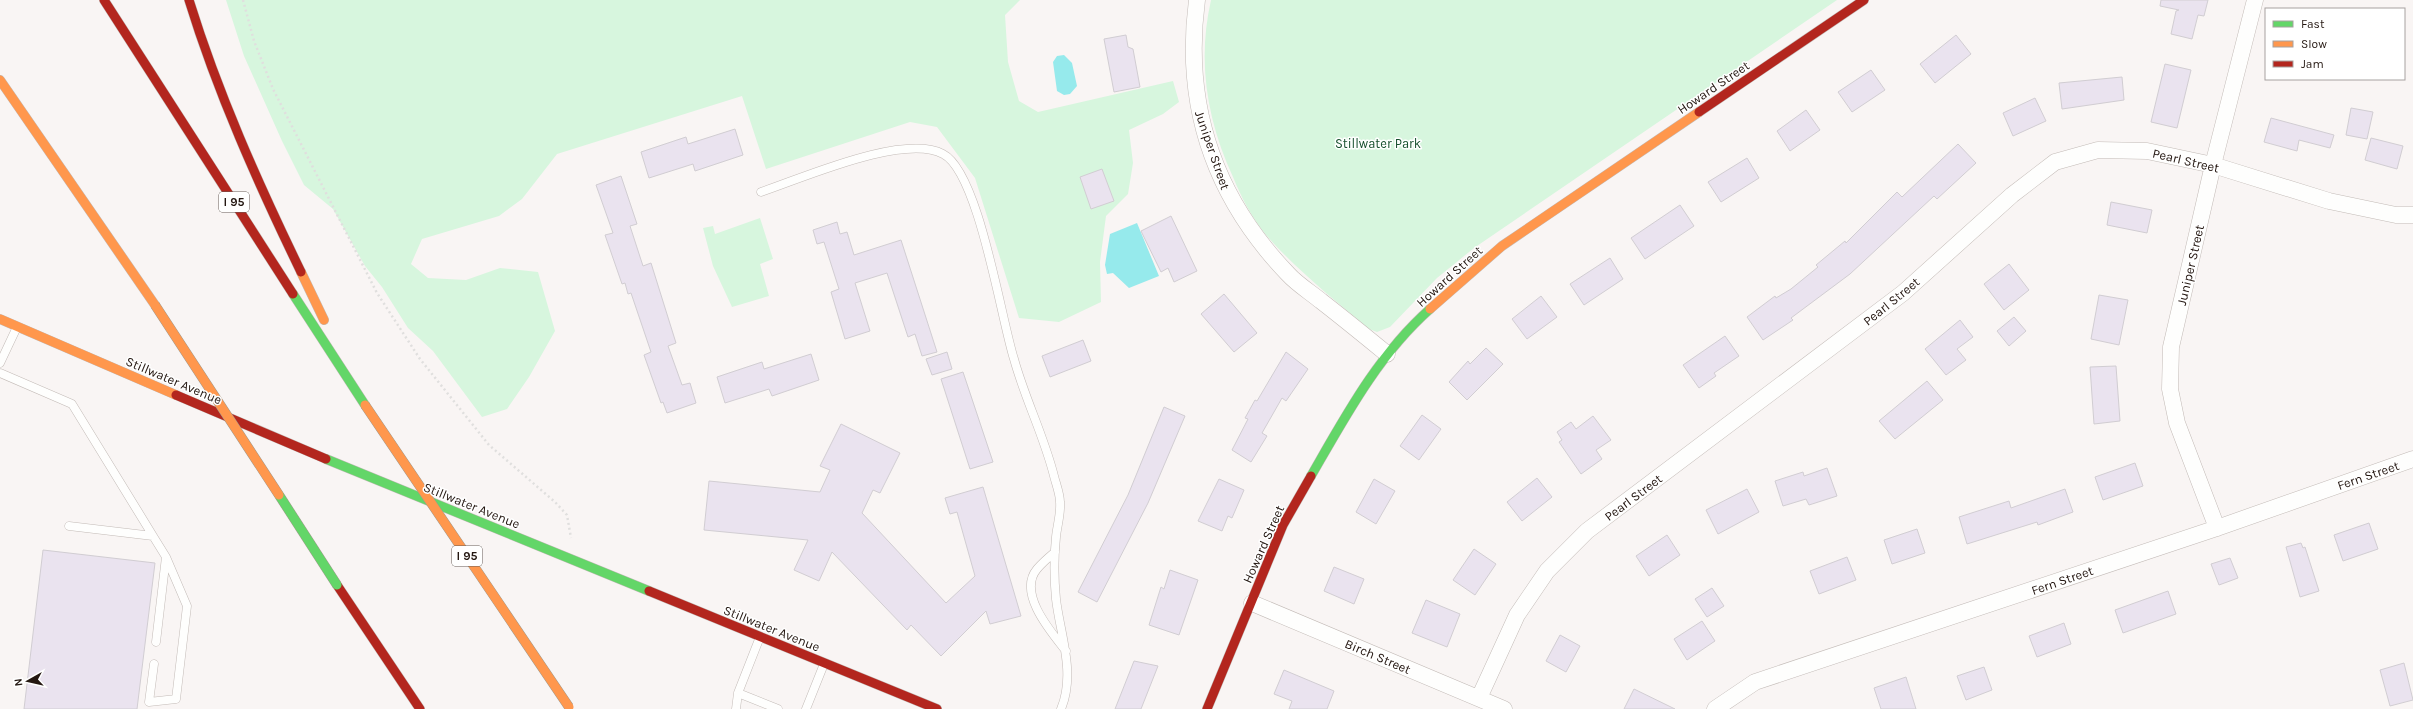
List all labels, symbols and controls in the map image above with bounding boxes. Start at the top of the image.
legend [2265,8,2405,80]
text: Fast [2301,17,2325,31]
text: Slow [2301,37,2327,51]
text: Jam [2301,57,2324,71]
street label: Howard Street [1674,58,1752,117]
street label: Juniper Street [1192,109,1233,192]
park label: Stillwater Park [1335,136,1421,151]
street label: Pearl Street [2151,146,2221,175]
road number: I 95 [219,192,249,212]
street label: Juniper Street [2174,223,2207,307]
street label: Howard Street [1413,243,1485,310]
street label: Pearl Street [1860,274,1923,329]
street label: Stillwater Avenue [124,354,224,408]
street label: Fern Street [2335,458,2401,493]
street label: Pearl Street [1602,471,1665,524]
street label: Stillwater Avenue [421,479,522,532]
street label: Howard Street [1240,503,1287,585]
road number: I 95 [452,546,482,566]
street label: Fern Street [2029,563,2095,598]
street label: Stillwater Avenue [721,602,822,655]
street label: Birch Street [1343,636,1413,677]
north arrow [8,661,48,701]
text: N [12,678,26,687]

